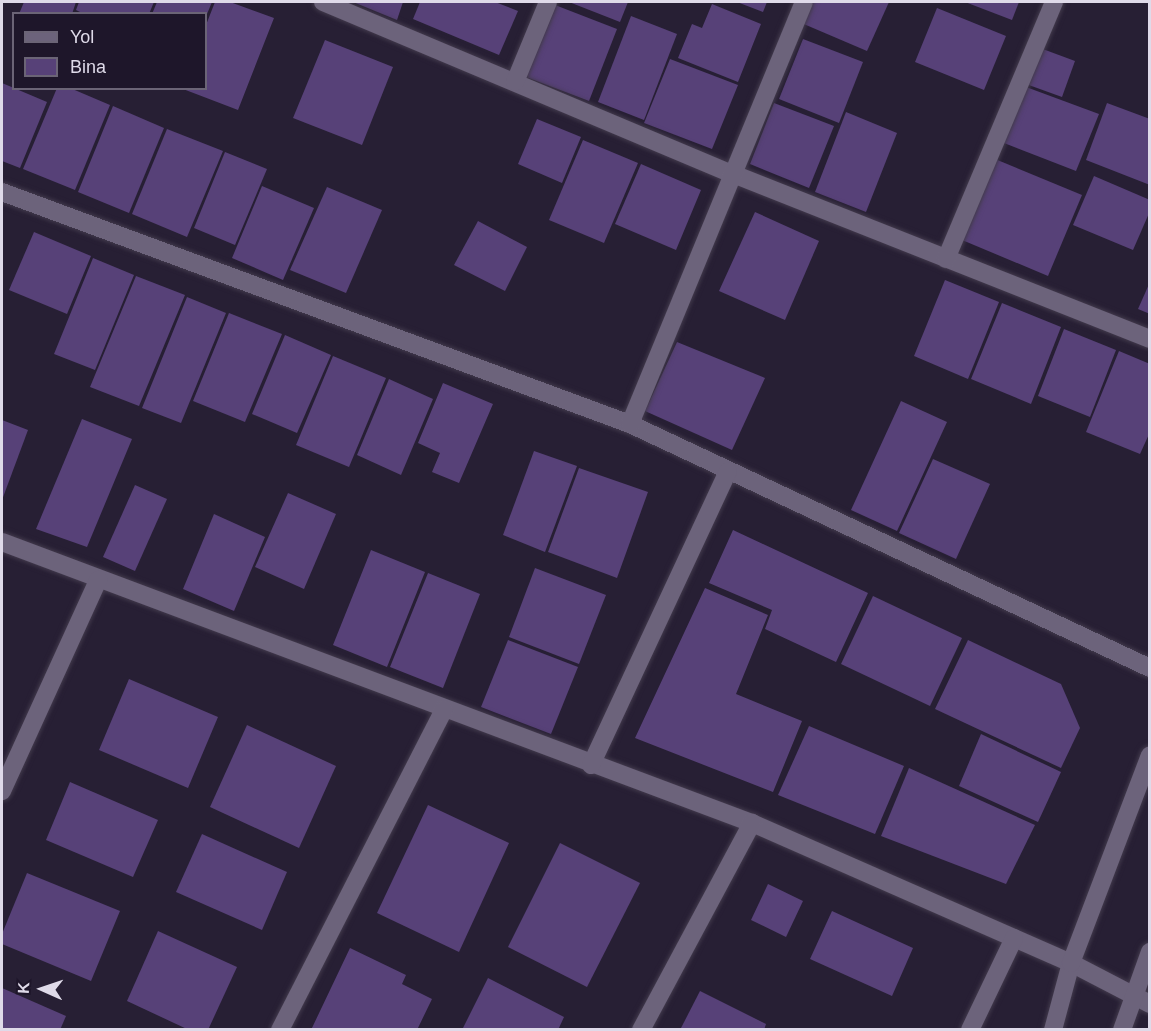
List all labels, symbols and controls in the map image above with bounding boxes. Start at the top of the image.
legend [12,12,207,90]
text: Yol [70,27,94,47]
text: Bina [70,57,106,77]
north arrow [12,959,72,1019]
text: K [15,982,32,994]

